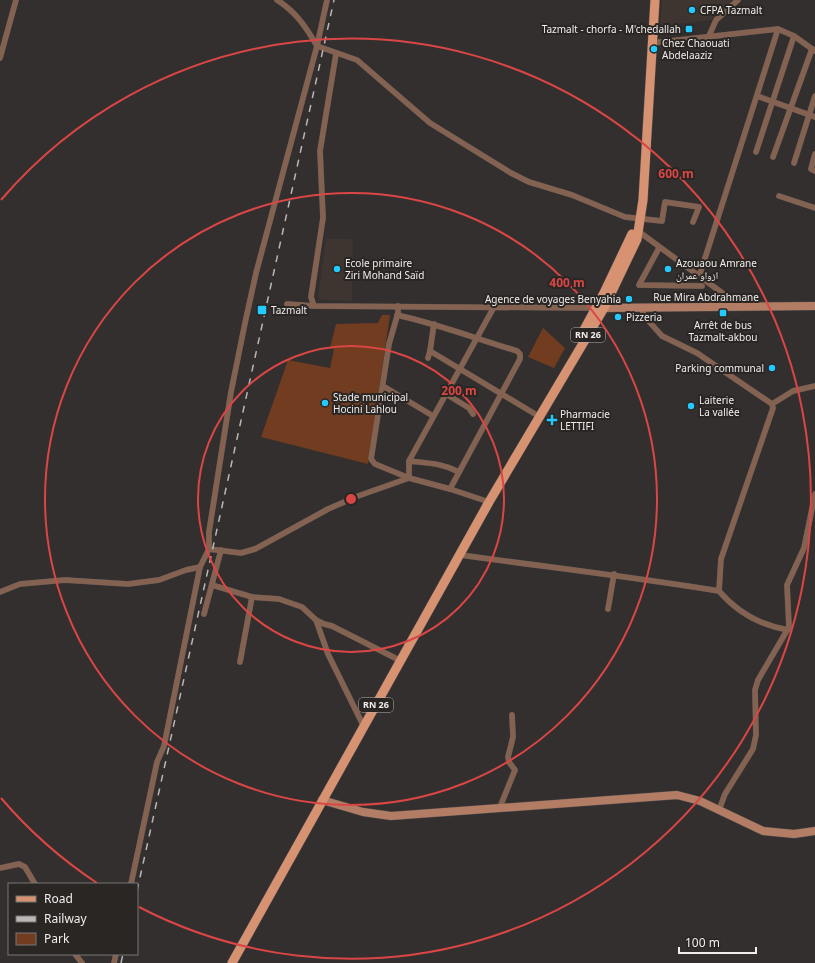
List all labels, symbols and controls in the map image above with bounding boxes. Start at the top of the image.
place label: CFPA Tazmalt [700,3,763,17]
marker: CFPA Tazmalt [687,5,697,15]
place label: Tazmalt - chorfa - M'chedallah [542,22,681,36]
marker: Tazmalt - chorfa - M'chedallah [684,24,694,34]
place label: Chez Chaouati Abdelaaziz [662,36,729,62]
marker: Chez Chaouati Abdelaaziz [649,44,659,54]
text: 600 m [658,165,694,182]
place label: Ecole primaire Ziri Mohand Saïd [345,256,424,282]
place label: Azouaou Amrane ازواو عمران [676,256,757,282]
marker: Ecole primaire Ziri Mohand Saïd [332,264,342,274]
marker: Azouaou Amrane ازواو عمران [663,264,673,274]
text: 400 m [549,274,585,291]
street label: Rue Mira Abdrahmane [653,290,759,304]
place label: Agence de voyages Benyahia [485,292,621,306]
marker: Agence de voyages Benyahia [624,294,634,304]
place label: Tazmalt [271,303,308,317]
marker: Tazmalt [256,304,268,316]
marker: Arrêt de bus Tazmalt-akbou [718,308,728,318]
place label: Pizzeria [626,310,662,324]
marker: Pizzeria [613,312,623,322]
place label: Arrêt de bus Tazmalt-akbou [689,318,757,344]
road number: RN 26 [571,328,605,342]
place label: Parking communal [675,361,764,375]
marker: Parking communal [767,363,777,373]
text: 200 m [441,382,477,399]
place label: Stade municipal Hocini Lahlou [333,390,408,416]
place label: Laiterie La vallée [699,393,740,419]
marker: Stade municipal Hocini Lahlou [320,398,330,408]
marker: Laiterie La vallée [686,401,696,411]
place label: Pharmacie LETTIFI [560,407,610,433]
marker: Pharmacie LETTIFI [547,415,557,425]
centre of rings [344,492,358,506]
road number: RN 26 [359,698,393,712]
legend [8,883,138,955]
text: Road [44,890,73,907]
text: Railway [44,910,88,927]
scale bar [679,929,756,955]
text: Park [44,930,70,947]
text: 100 m [685,934,720,951]

